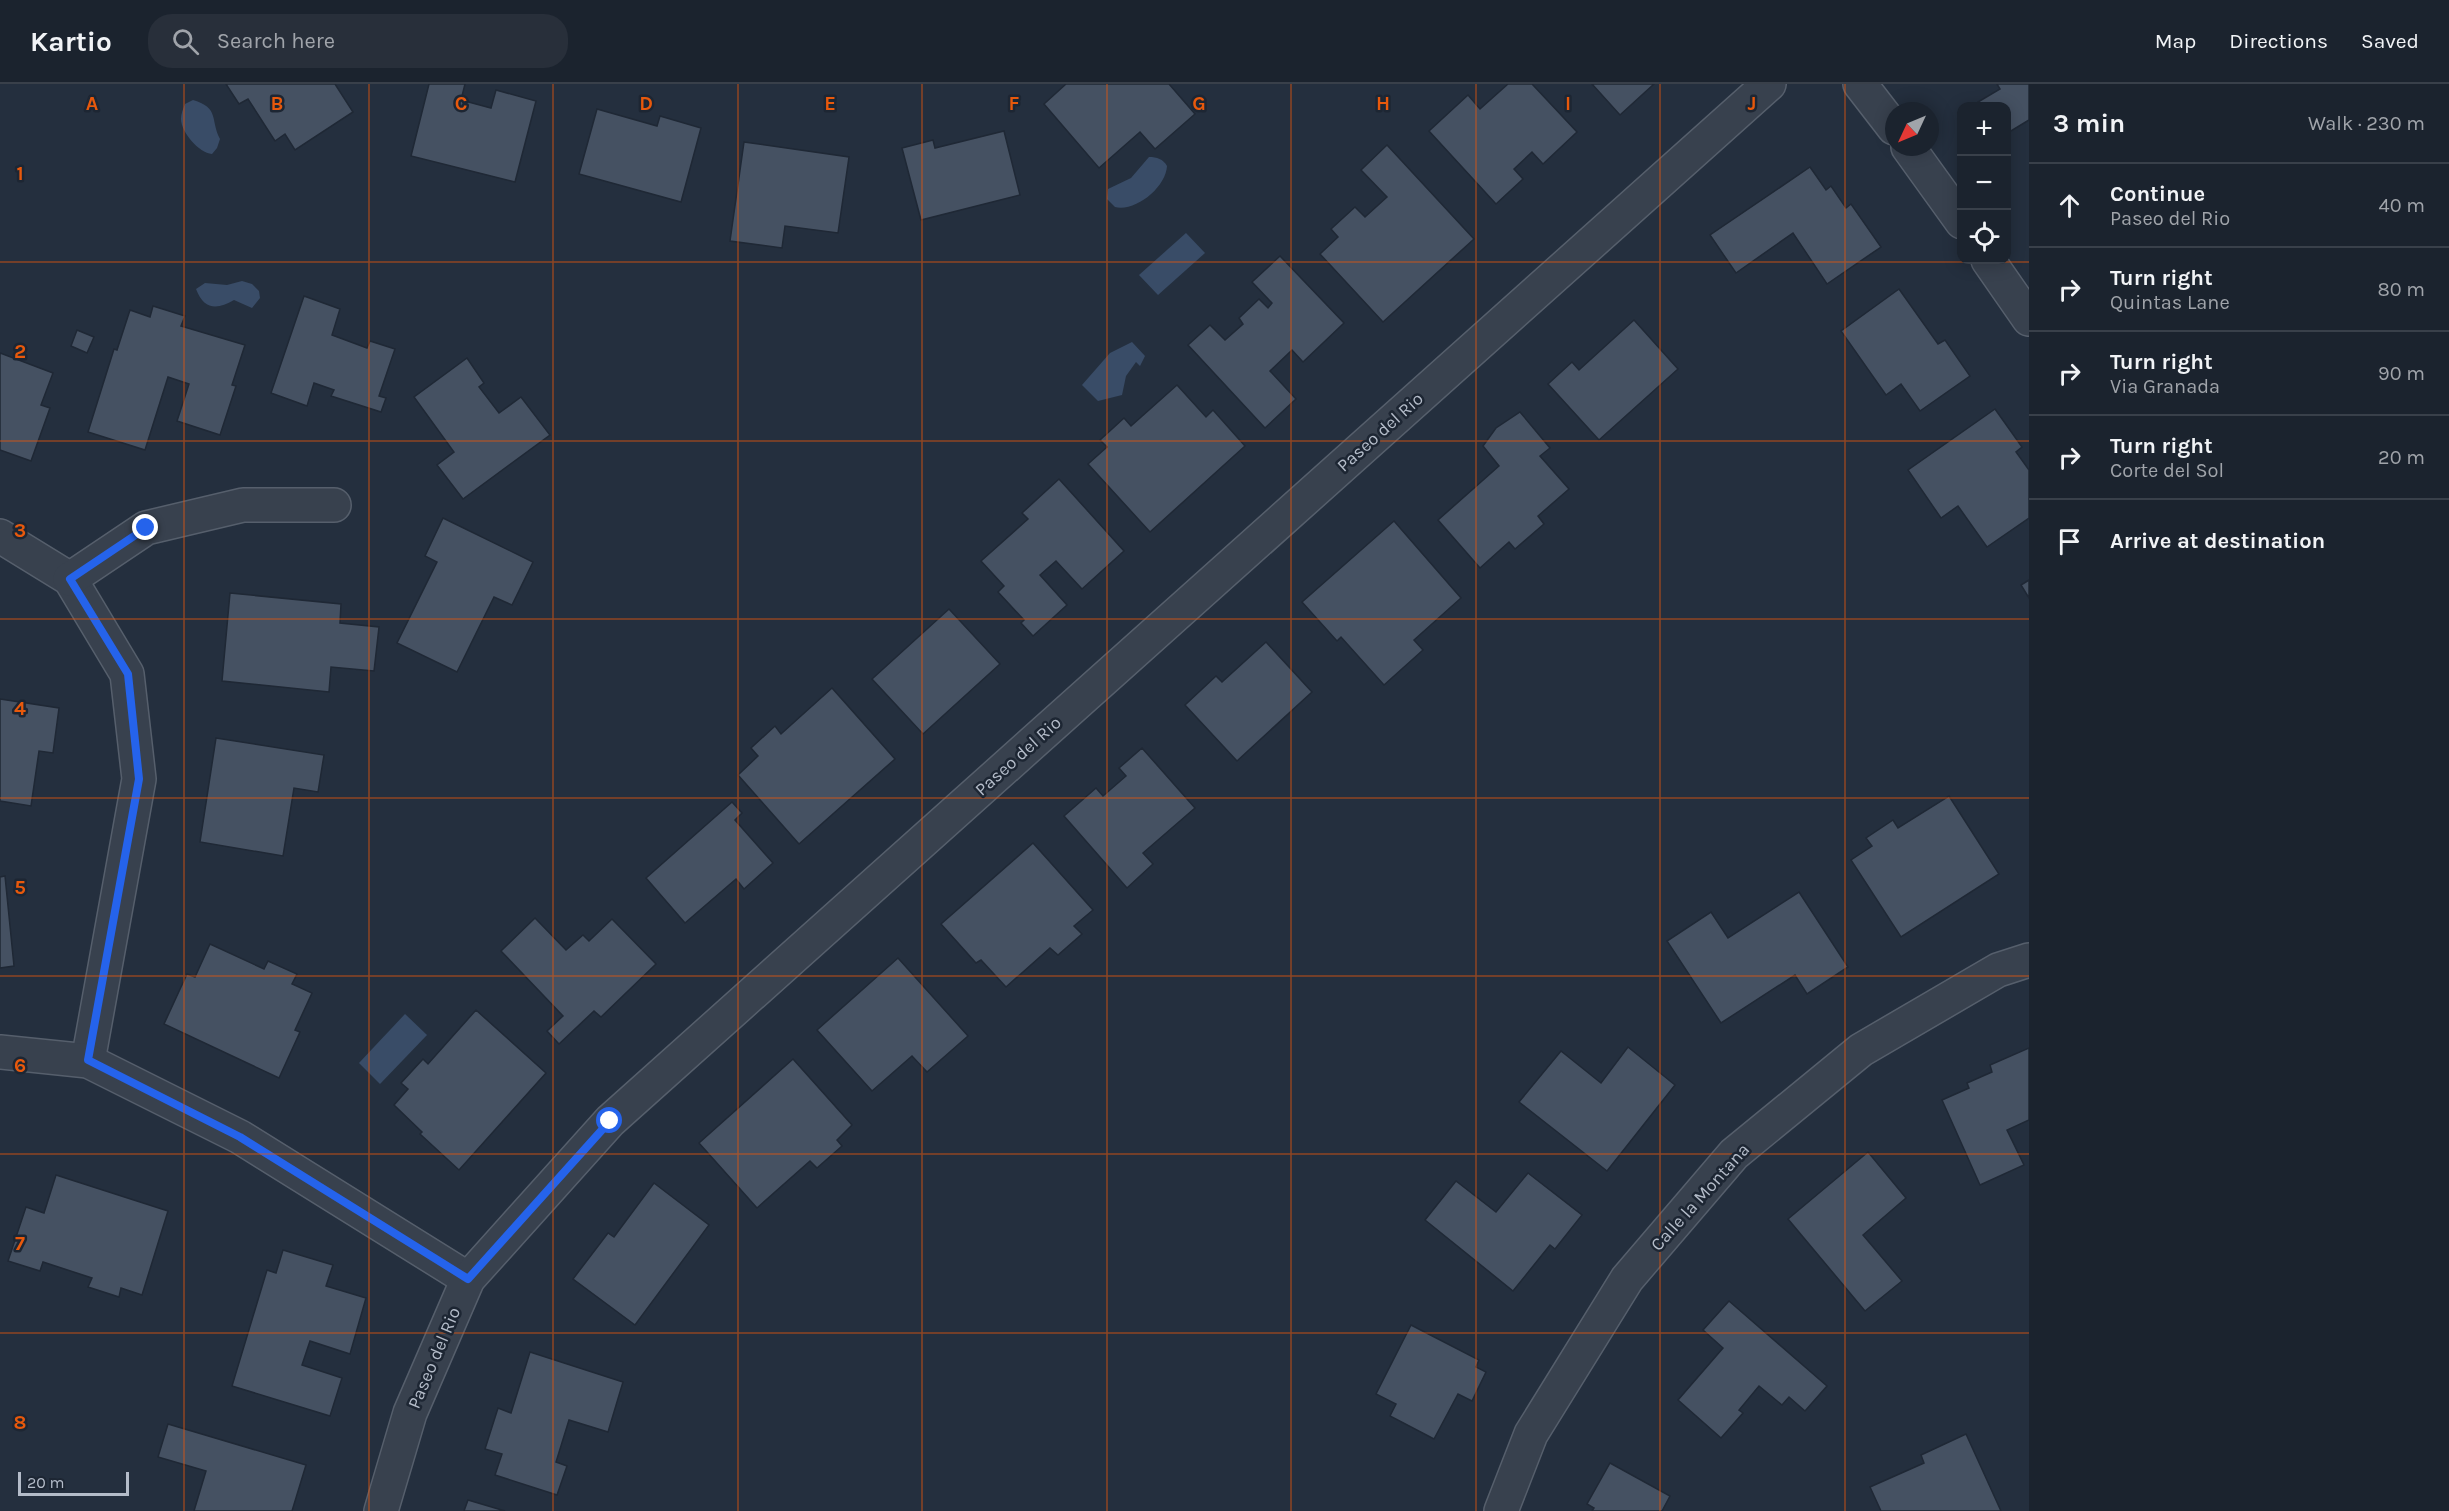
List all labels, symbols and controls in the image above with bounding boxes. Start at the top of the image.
search box [148,14,568,68]
text: Kartio [30,25,112,58]
icon: search [169,25,202,58]
text: Search here [217,28,335,54]
text: Map [2155,29,2196,53]
text: Directions [2229,29,2328,53]
text: Saved [2361,29,2419,53]
text: A [86,92,99,115]
text: B [271,92,283,115]
text: C [455,92,467,115]
text: D [639,92,653,115]
text: E [824,92,836,115]
text: F [1009,92,1020,115]
text: G [1192,92,1206,115]
text: H [1376,92,1390,115]
text: I [1565,92,1571,115]
text: J [1748,92,1756,115]
north arrow [1885,102,1939,156]
map controls [1957,102,2011,264]
button: + [1957,102,2011,156]
text: 3 min [2053,108,2125,139]
text: Walk · 230 m [2308,112,2425,135]
button: − [1957,156,2011,210]
text: 1 [16,162,24,185]
text: Continue [2110,181,2205,207]
icon: ahead [2053,189,2086,222]
text: 40 m [2379,194,2425,217]
text: Paseo del Rio [2110,207,2230,230]
button: locate [1957,210,2011,264]
text: Turn right [2110,265,2213,291]
icon: right [2053,273,2086,306]
text: 80 m [2377,278,2425,301]
text: Quintas Lane [2110,291,2230,314]
text: 2 [14,340,26,363]
text: Turn right [2110,349,2213,375]
icon: right [2053,357,2086,390]
text: 90 m [2378,362,2425,385]
text: Via Granada [2110,375,2220,398]
street label: Paseo del Rio [1332,388,1428,476]
text: Turn right [2110,433,2213,459]
icon: right [2053,441,2086,474]
text: 20 m [2378,446,2425,469]
text: Corte del Sol [2110,459,2224,482]
route end [132,514,158,540]
text: 3 [14,519,26,542]
icon: arrive [2053,525,2086,558]
text: Arrive at destination [2110,528,2325,554]
text: 4 [14,697,26,720]
street label: Paseo del Rio [970,712,1066,800]
text: 5 [14,876,26,899]
text: 6 [14,1054,26,1077]
route start [596,1107,622,1133]
street label: Calle la Montana [1646,1139,1754,1255]
text: 7 [15,1232,25,1255]
street label: Paseo del Rio [403,1304,465,1412]
text: 8 [14,1411,26,1434]
scale bar [18,1469,129,1496]
text: 20 m [27,1473,65,1492]

